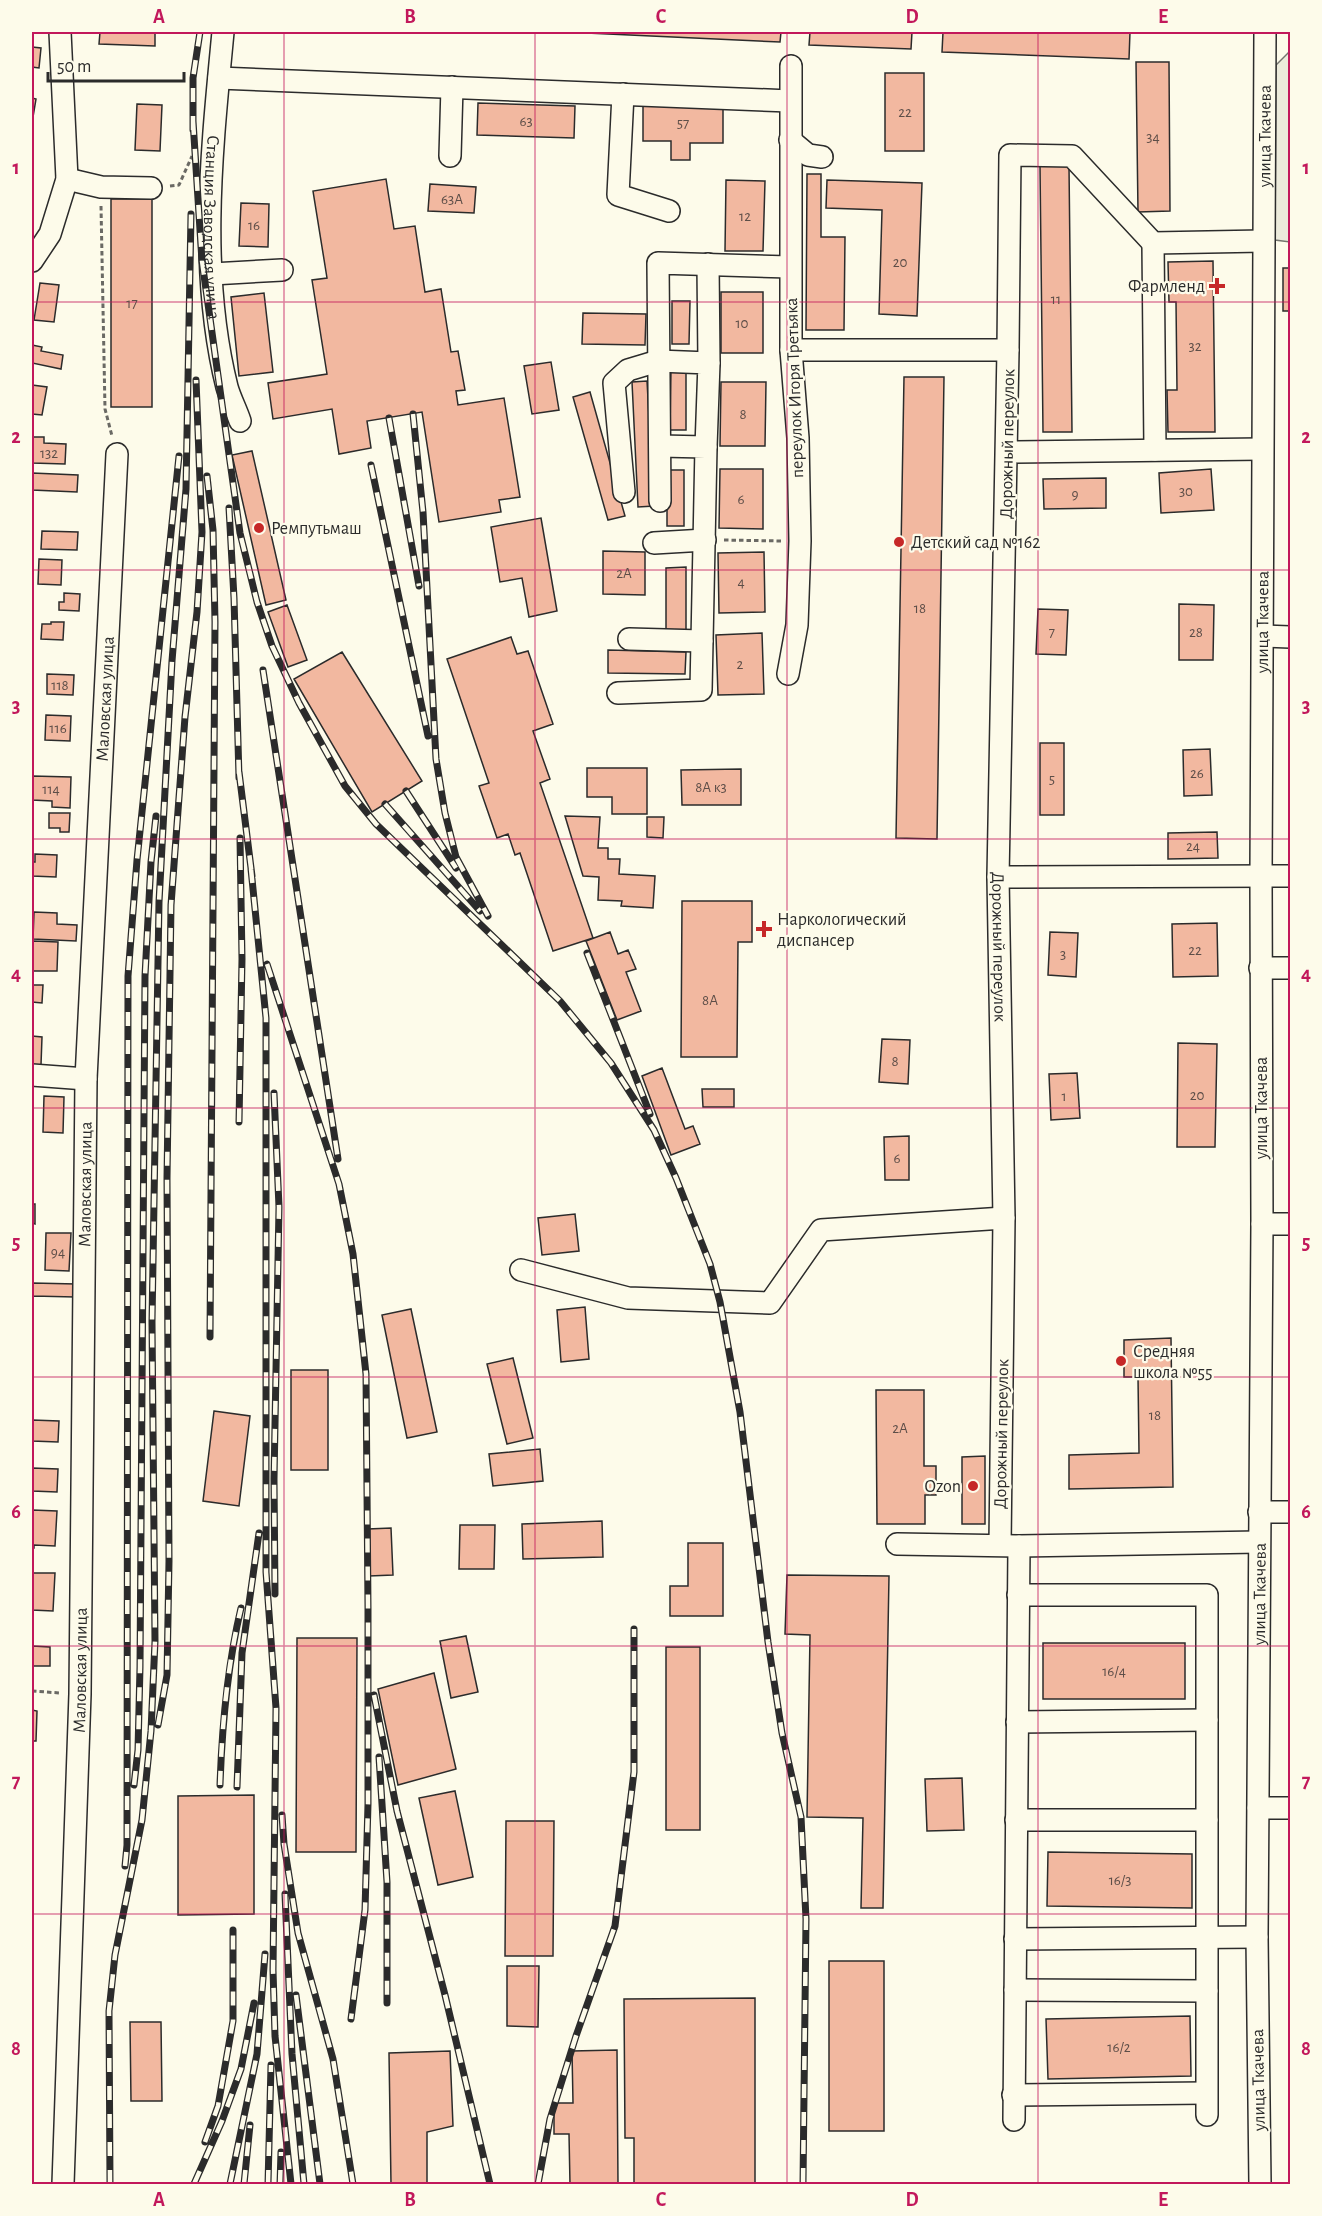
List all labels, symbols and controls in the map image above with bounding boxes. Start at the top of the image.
text: A [153,7,165,27]
text: B [404,7,416,27]
text: C [656,7,667,27]
text: D [905,7,919,27]
text: E [1158,7,1168,27]
scale bar [48,45,184,83]
text: 50 m [57,58,91,76]
street label: улица Ткачева [1256,85,1275,188]
house number: 22 [898,105,912,120]
house number: 63 [519,114,533,129]
house number: 57 [677,116,689,131]
house number: 34 [1146,130,1160,145]
street label: Станция Заводская улица [200,135,223,321]
text: 1 [12,158,20,178]
text: 1 [1302,158,1310,178]
house number: 63А [441,192,463,207]
house number: 12 [739,209,751,224]
house number: 16 [248,218,260,233]
house number: 20 [893,255,907,270]
place label: Фармленд [1128,278,1205,296]
marker: Фармленд [1210,279,1224,293]
house number: 11 [1051,292,1061,307]
house number: 17 [126,296,138,311]
street label: переулок Игоря Третьяка [783,297,807,479]
house number: 10 [735,316,749,331]
house number: 32 [1188,339,1202,354]
street label: Дорожный переулок [998,368,1018,519]
house number: 8 [739,407,747,422]
text: 2 [11,427,21,447]
text: 2 [1301,427,1311,447]
house number: 132 [40,446,58,461]
house number: 30 [1179,484,1193,499]
house number: 9 [1071,487,1079,502]
house number: 6 [737,492,745,507]
place label: Ремпутьмаш [271,520,362,538]
marker: Ремпутьмаш [252,521,266,535]
place label: Детский сад №162 [911,534,1040,552]
marker: Детский сад №162 [892,535,906,549]
house number: 2А [616,566,632,581]
street label: улица Ткачева [1254,571,1272,674]
house number: 4 [737,575,745,590]
house number: 18 [914,601,926,616]
house number: 7 [1049,625,1055,640]
house number: 28 [1189,625,1203,640]
street label: Маловская улица [94,636,118,762]
house number: 2 [737,657,744,672]
house number: 118 [51,678,69,693]
text: 3 [12,696,20,716]
text: 3 [1302,696,1310,716]
house number: 116 [49,721,67,736]
house number: 26 [1190,766,1204,781]
house number: 5 [1049,772,1055,787]
house number: 8А к3 [695,780,727,795]
house number: 114 [42,782,60,797]
house number: 24 [1186,839,1200,854]
street label: Дорожный переулок [988,872,1009,1023]
place label: Наркологический диспансер [777,911,907,950]
marker: Наркологический диспансер [755,920,773,938]
house number: 22 [1188,943,1202,958]
house number: 3 [1060,947,1066,962]
text: 4 [11,964,21,984]
text: 4 [1301,964,1311,984]
house number: 8А [702,993,718,1008]
house number: 8 [891,1054,899,1069]
street label: улица Ткачева [1253,1057,1271,1160]
house number: 20 [1190,1088,1204,1103]
house number: 1 [1061,1089,1067,1104]
street label: Маловская улица [76,1121,96,1247]
house number: 6 [893,1151,901,1166]
text: 5 [12,1233,20,1253]
text: 5 [1302,1233,1310,1253]
house number: 94 [51,1245,65,1260]
place label: Средняя школа №55 [1133,1343,1212,1382]
marker: Средняя школа №55 [1114,1354,1128,1368]
street label: Дорожный переулок [992,1358,1012,1509]
house number: 18 [1149,1408,1161,1423]
house number: 2А [892,1421,908,1436]
place label: Ozon [924,1478,961,1496]
marker: Ozon [966,1479,980,1493]
text: 6 [11,1502,21,1522]
text: 6 [1301,1502,1311,1522]
street label: улица Ткачева [1251,1543,1270,1646]
street label: Маловская улица [71,1607,91,1733]
house number: 16/4 [1102,1664,1126,1679]
text: 7 [12,1771,21,1791]
text: 7 [1302,1771,1311,1791]
house number: 16/3 [1109,1873,1131,1888]
street label: улица Ткачева [1249,2029,1269,2132]
text: 8 [11,2039,21,2059]
text: 8 [1301,2039,1311,2059]
house number: 16/2 [1107,2040,1131,2055]
text: A [153,2190,165,2210]
text: B [404,2190,416,2210]
text: C [656,2190,667,2210]
text: D [905,2190,919,2210]
text: E [1158,2190,1168,2210]

